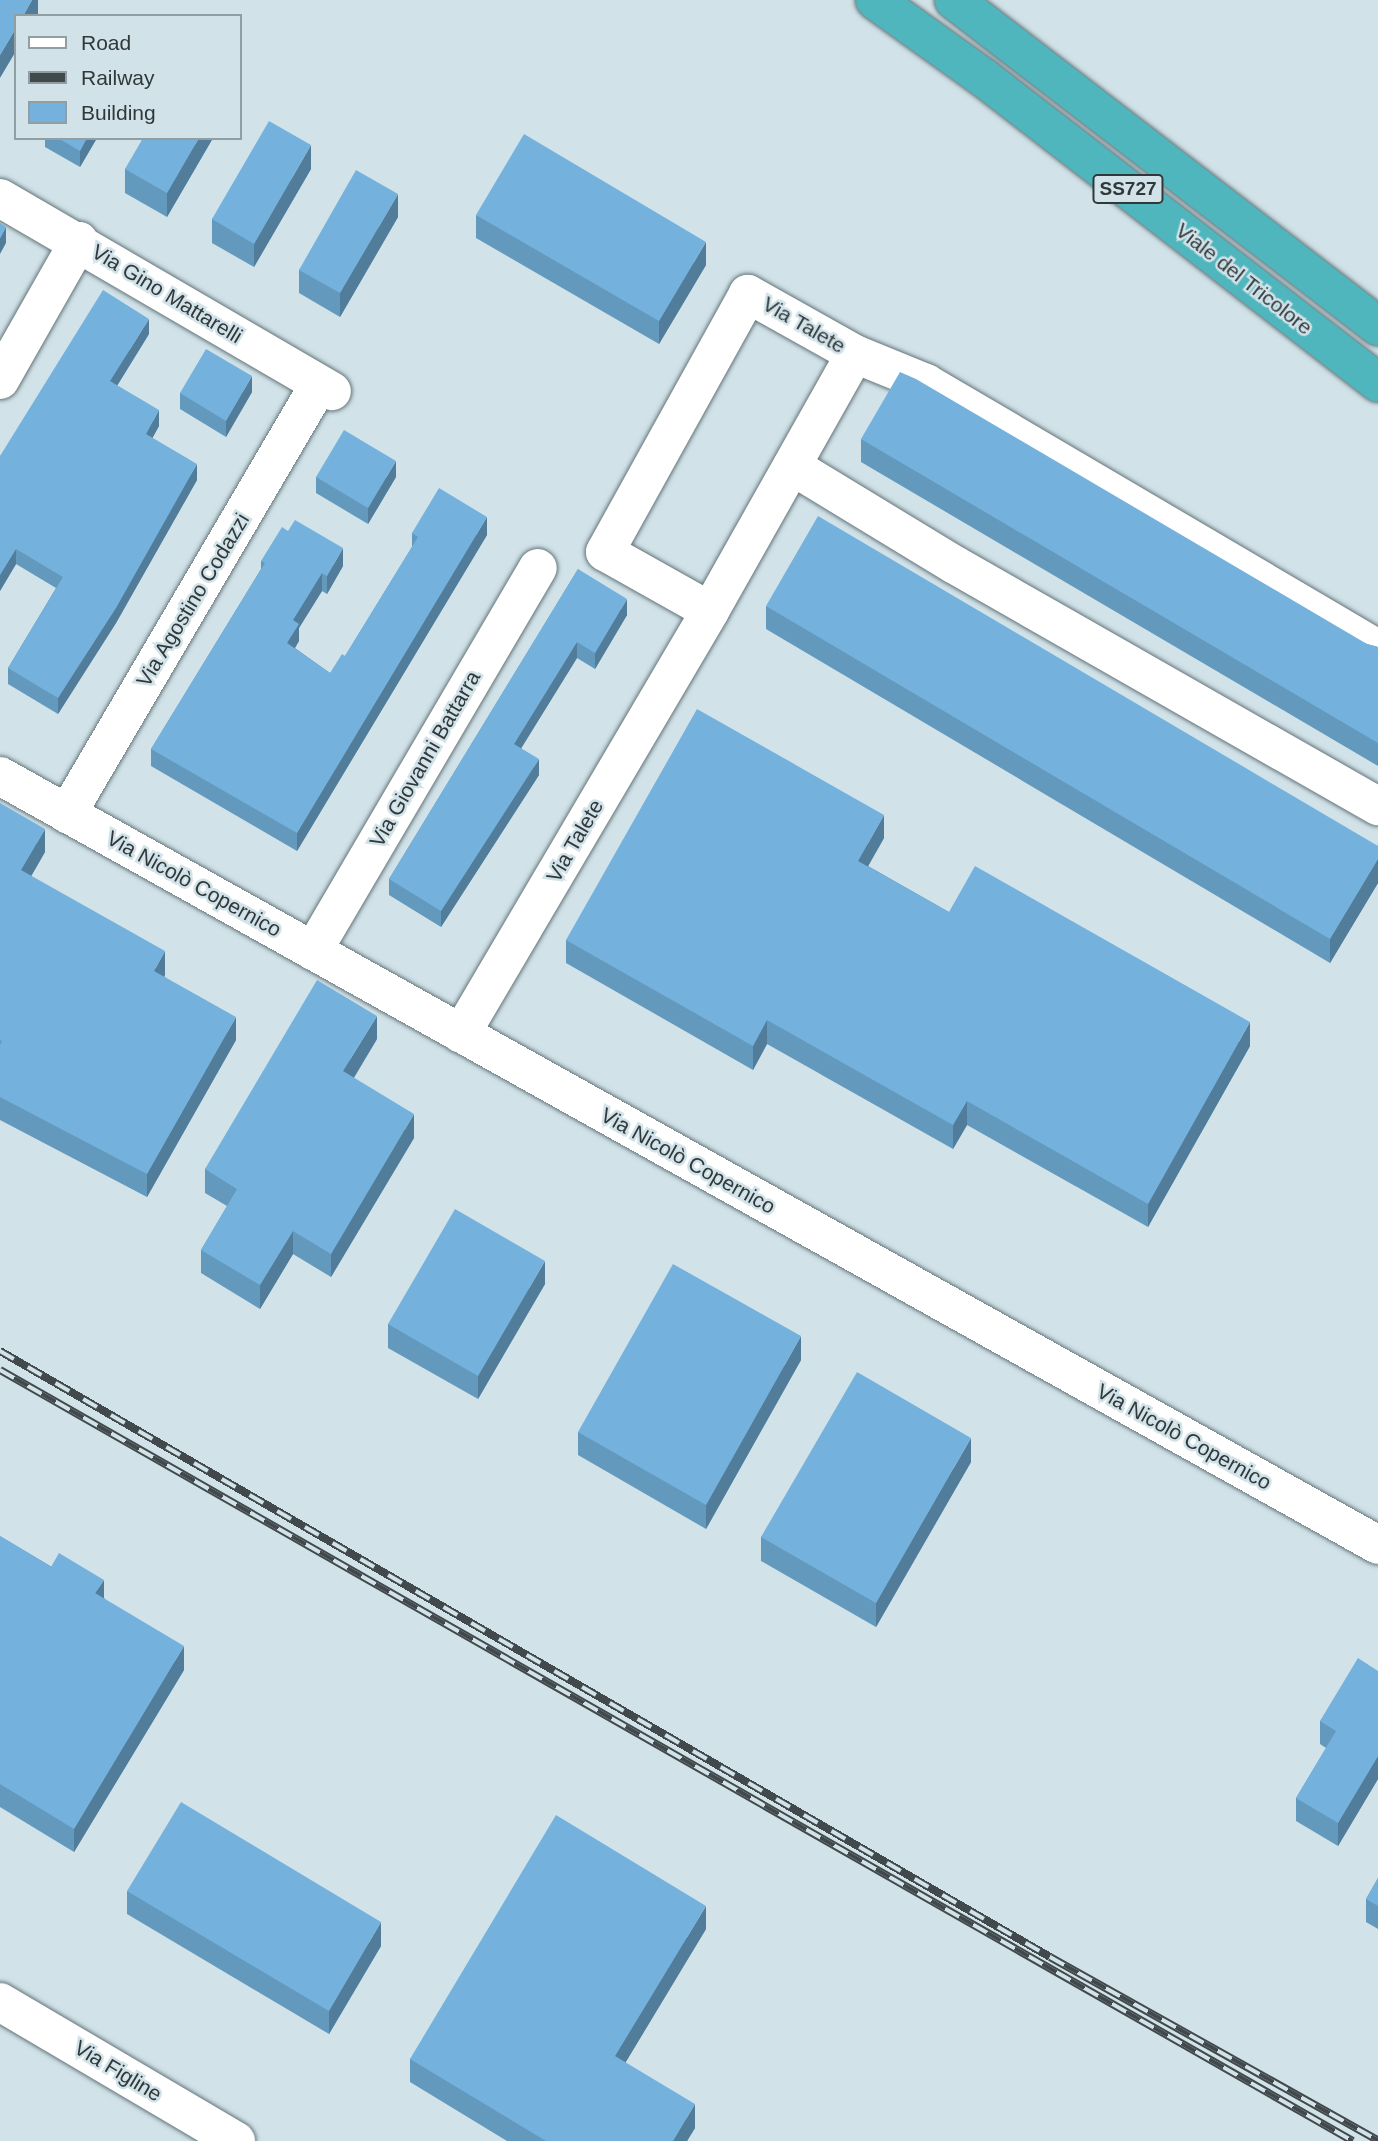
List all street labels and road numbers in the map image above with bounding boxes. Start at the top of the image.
road number: SS727 [1091,174,1165,204]
street label: Viale del Tricolore [1170,218,1318,340]
street label: Via Gino Mattarelli [87,239,247,349]
street label: Via Talete [758,291,850,359]
street label: Via Agostino Codazzi [131,508,255,692]
street label: Via Giovanni Battarra [364,666,486,852]
street label: Via Talete [541,795,609,887]
street label: Via Nicolò Copernico [102,826,286,942]
street label: Via Nicolò Copernico [596,1103,780,1219]
street label: Via Nicolò Copernico [1092,1379,1276,1495]
street label: Via Figline [70,2035,166,2107]

